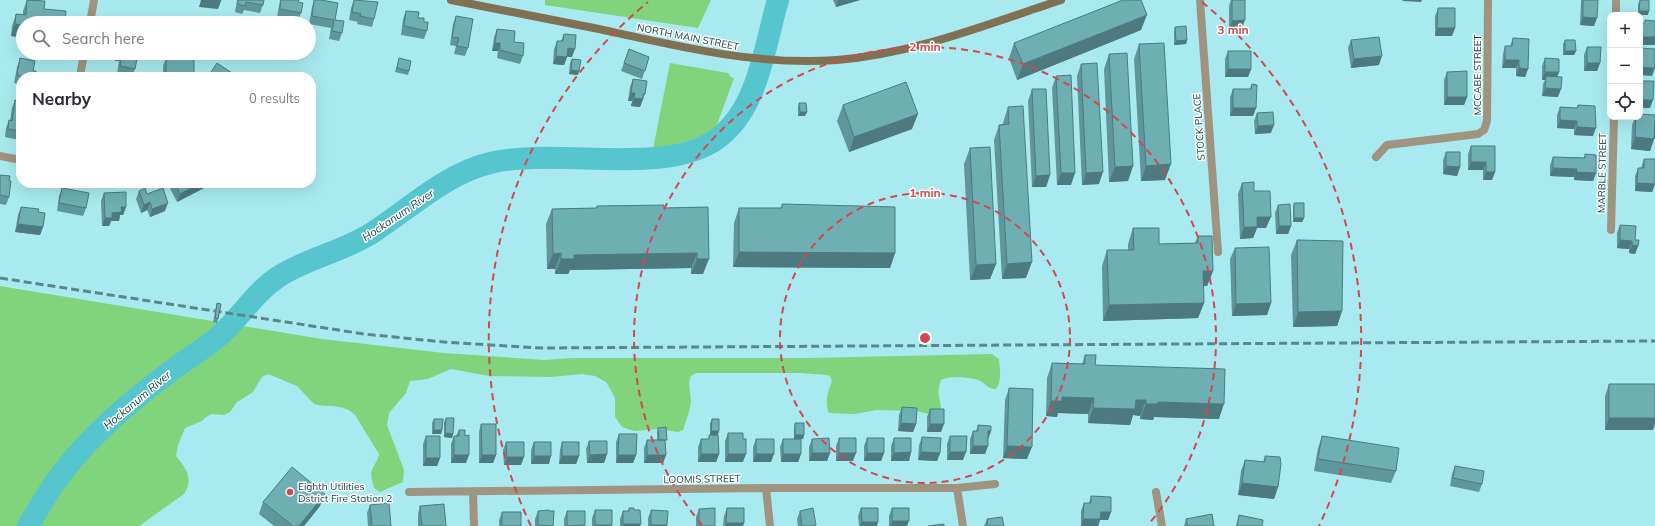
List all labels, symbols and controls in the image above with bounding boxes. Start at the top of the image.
map controls [1607,12,1643,120]
button: + [1607,12,1643,48]
search box [16,16,316,60]
street label: NORTH MAIN STREET [636,21,740,53]
text: 3 min [1217,22,1249,37]
icon: search [30,27,52,49]
text: Search here [62,29,144,48]
street label: MCCABE STREET [1471,34,1484,116]
text: 2 min [909,39,941,54]
button: − [1607,48,1643,84]
button: locate [1607,84,1643,120]
text: Nearby [32,88,91,109]
text: 0 results [249,90,300,106]
street label: STOCK PLACE [1190,93,1208,161]
street label: MARBLE STREET [1595,133,1609,213]
water label: Hockanum River [359,185,437,244]
text: 1 min [909,185,941,200]
centre of rings [918,331,932,345]
water label: Hockanum River [100,367,174,432]
street label: LOOMIS STREET [663,472,741,486]
place label: Eighth Utilities Dstrict Fire Station 2 [298,480,392,505]
marker: Eighth Utilities Dstrict Fire Station 2 [285,487,295,497]

